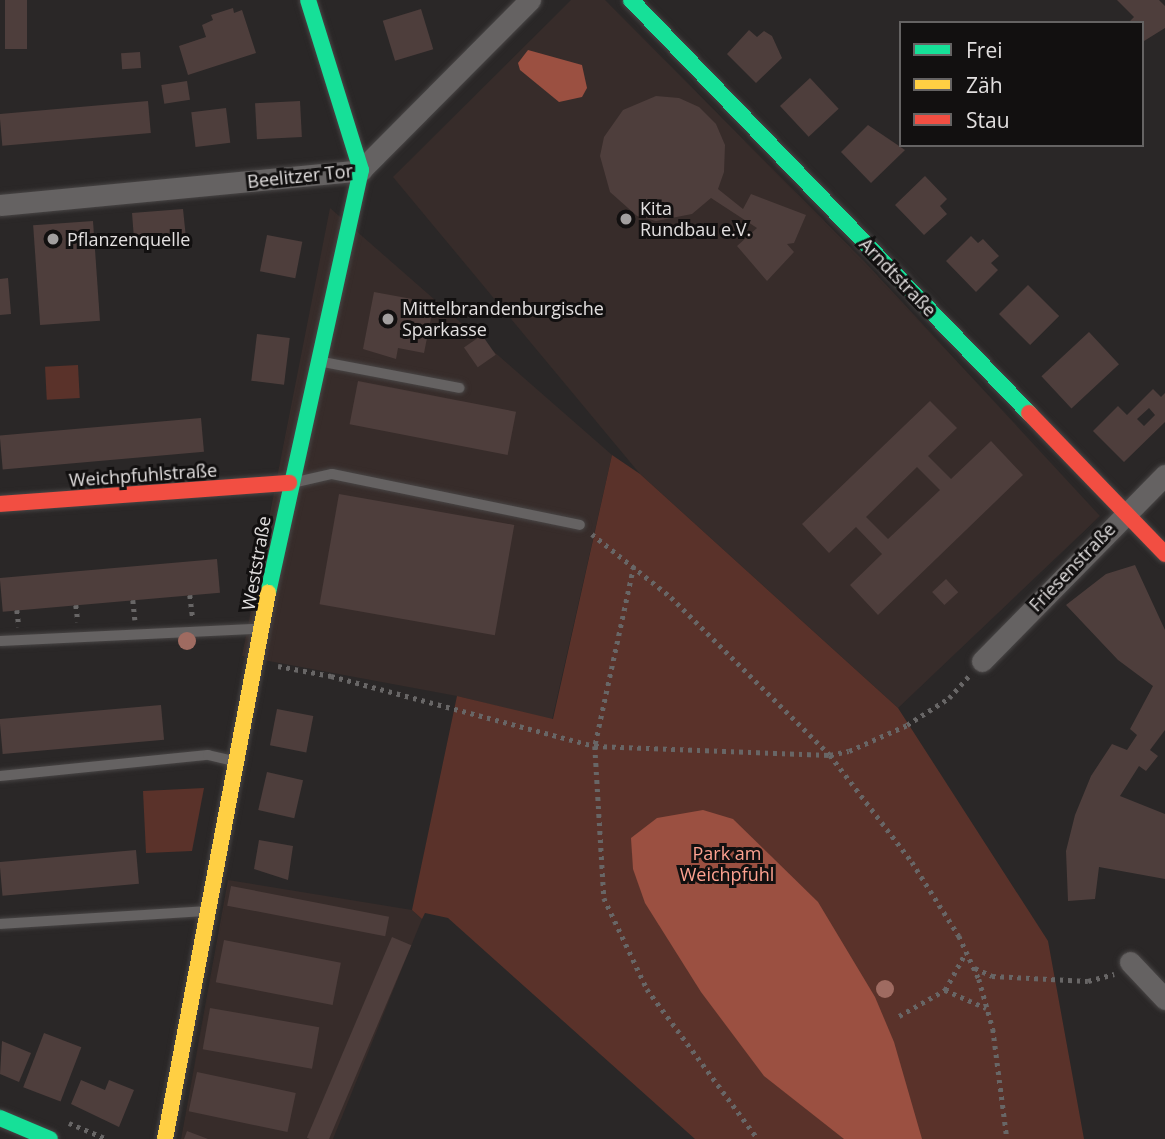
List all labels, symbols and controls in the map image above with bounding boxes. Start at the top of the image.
legend [899,21,1144,147]
text: Frei [966,36,1003,64]
text: Zäh [966,71,1003,99]
text: Stau [966,106,1010,134]
street label: Beelitzer Tor [246,160,354,192]
place label: Kita Rundbau e.V. [640,198,751,241]
marker: Kita Rundbau e.V. [618,211,634,227]
place label: Pflanzenquelle [67,228,190,250]
marker: Pflanzenquelle [45,231,61,247]
street label: Arndtstraße [855,233,941,321]
place label: Mittelbrandenburgische Sparkasse [402,298,604,340]
marker: Mittelbrandenburgische Sparkasse [380,311,396,327]
street label: Weichpfuhlstraße [68,459,218,491]
street label: Weststraße [237,514,275,612]
street label: Friesenstraße [1024,518,1120,616]
park label: Park am Weichpfuhl [680,843,774,886]

